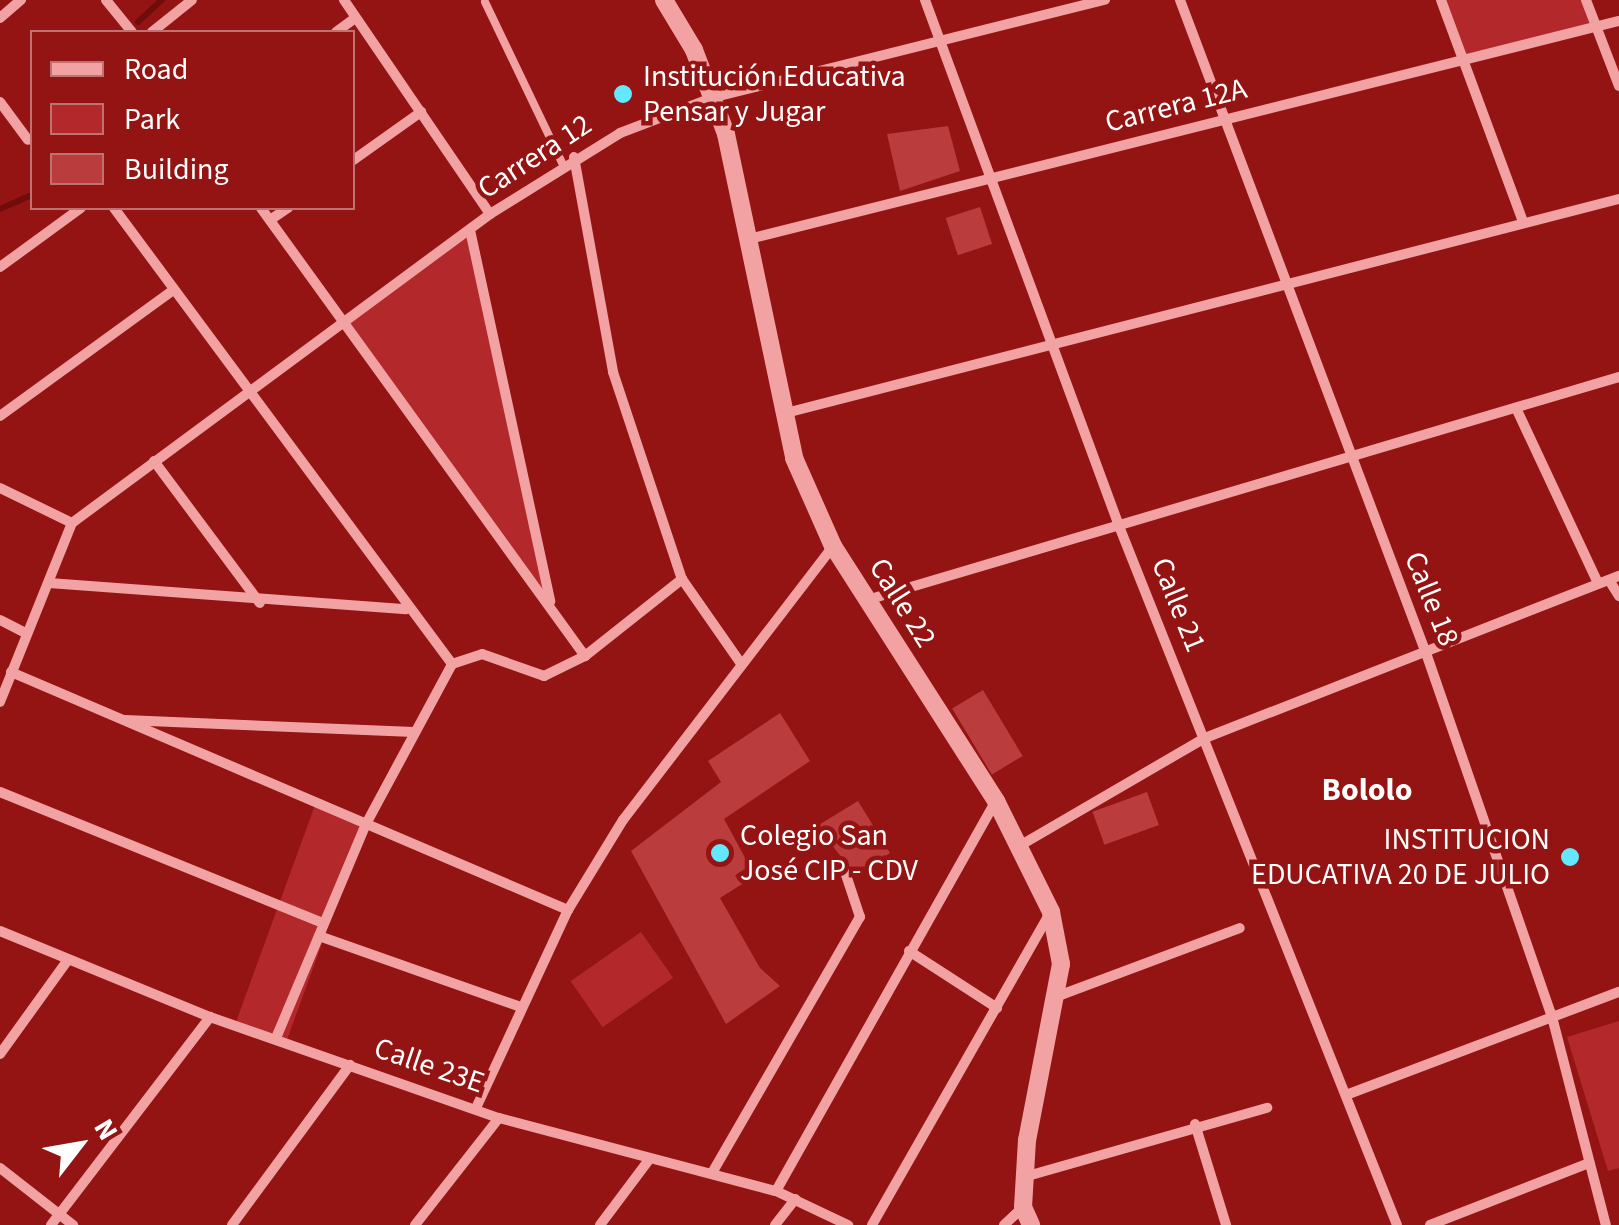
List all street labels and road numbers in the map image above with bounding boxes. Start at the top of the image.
street label: Carrera 12A [1102,71,1250,141]
street label: Carrera 12 [471,107,599,207]
street label: Calle 18 [1396,547,1466,651]
street label: Calle 22 [861,552,943,654]
street label: Calle 21 [1143,553,1213,657]
street label: Calle 23E [369,1030,489,1102]

